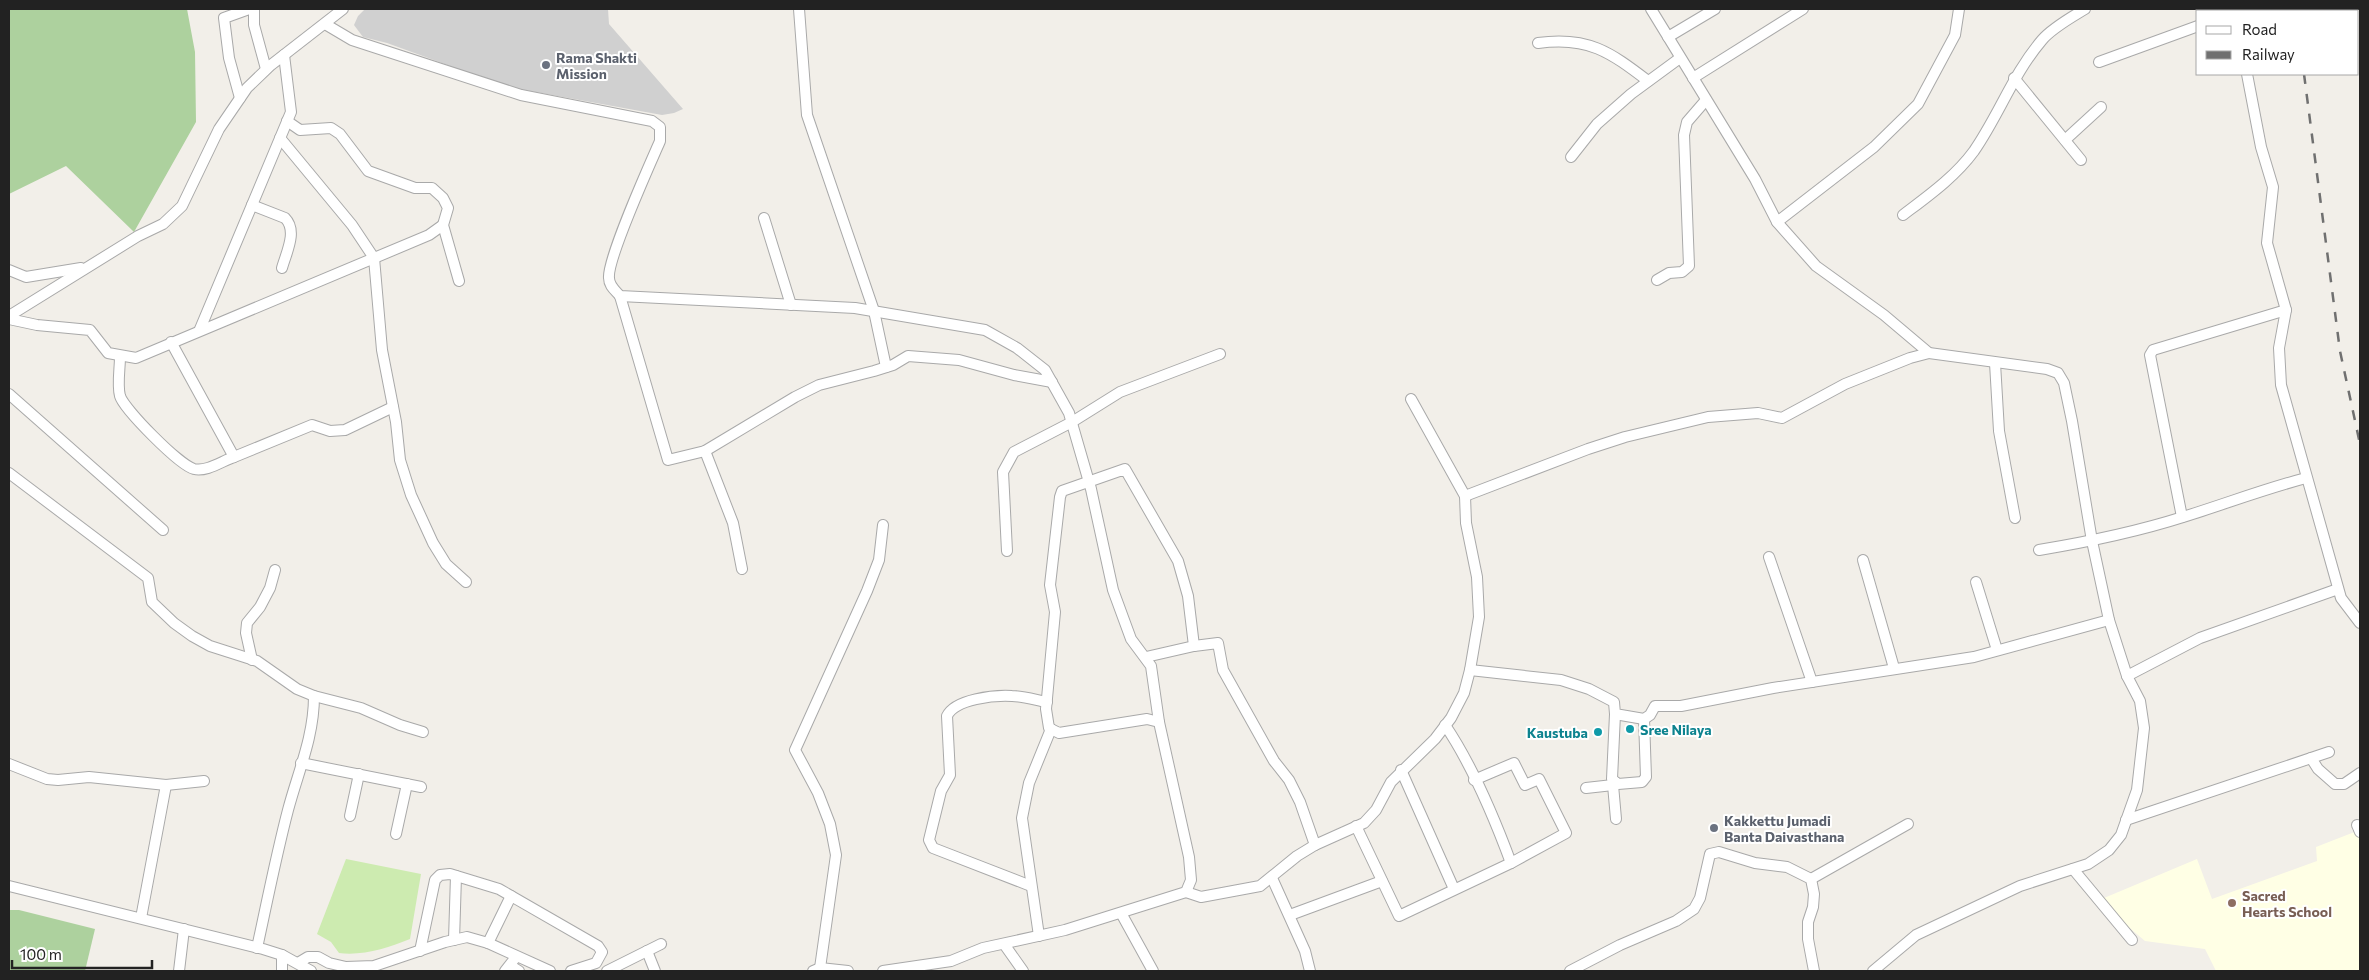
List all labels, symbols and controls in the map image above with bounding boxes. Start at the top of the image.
legend [2196,10,2359,75]
text: Road [2242,20,2277,38]
text: Railway [2242,45,2295,63]
place label: Rama Shakti Mission [556,49,637,82]
marker: Rama Shakti Mission [540,59,552,71]
place label: Sree Nilaya [1640,721,1712,738]
marker: Sree Nilaya [1624,723,1636,735]
place label: Kaustuba [1527,724,1588,741]
marker: Kaustuba [1592,726,1604,738]
place label: Kakkettu Jumadi Banta Daivasthana [1724,812,1844,845]
marker: Kakkettu Jumadi Banta Daivasthana [1708,822,1720,834]
place label: Sacred Hearts School [2242,887,2332,920]
marker: Sacred Hearts School [2226,897,2238,909]
scale bar [12,938,152,970]
text: 100 m [20,945,62,963]

